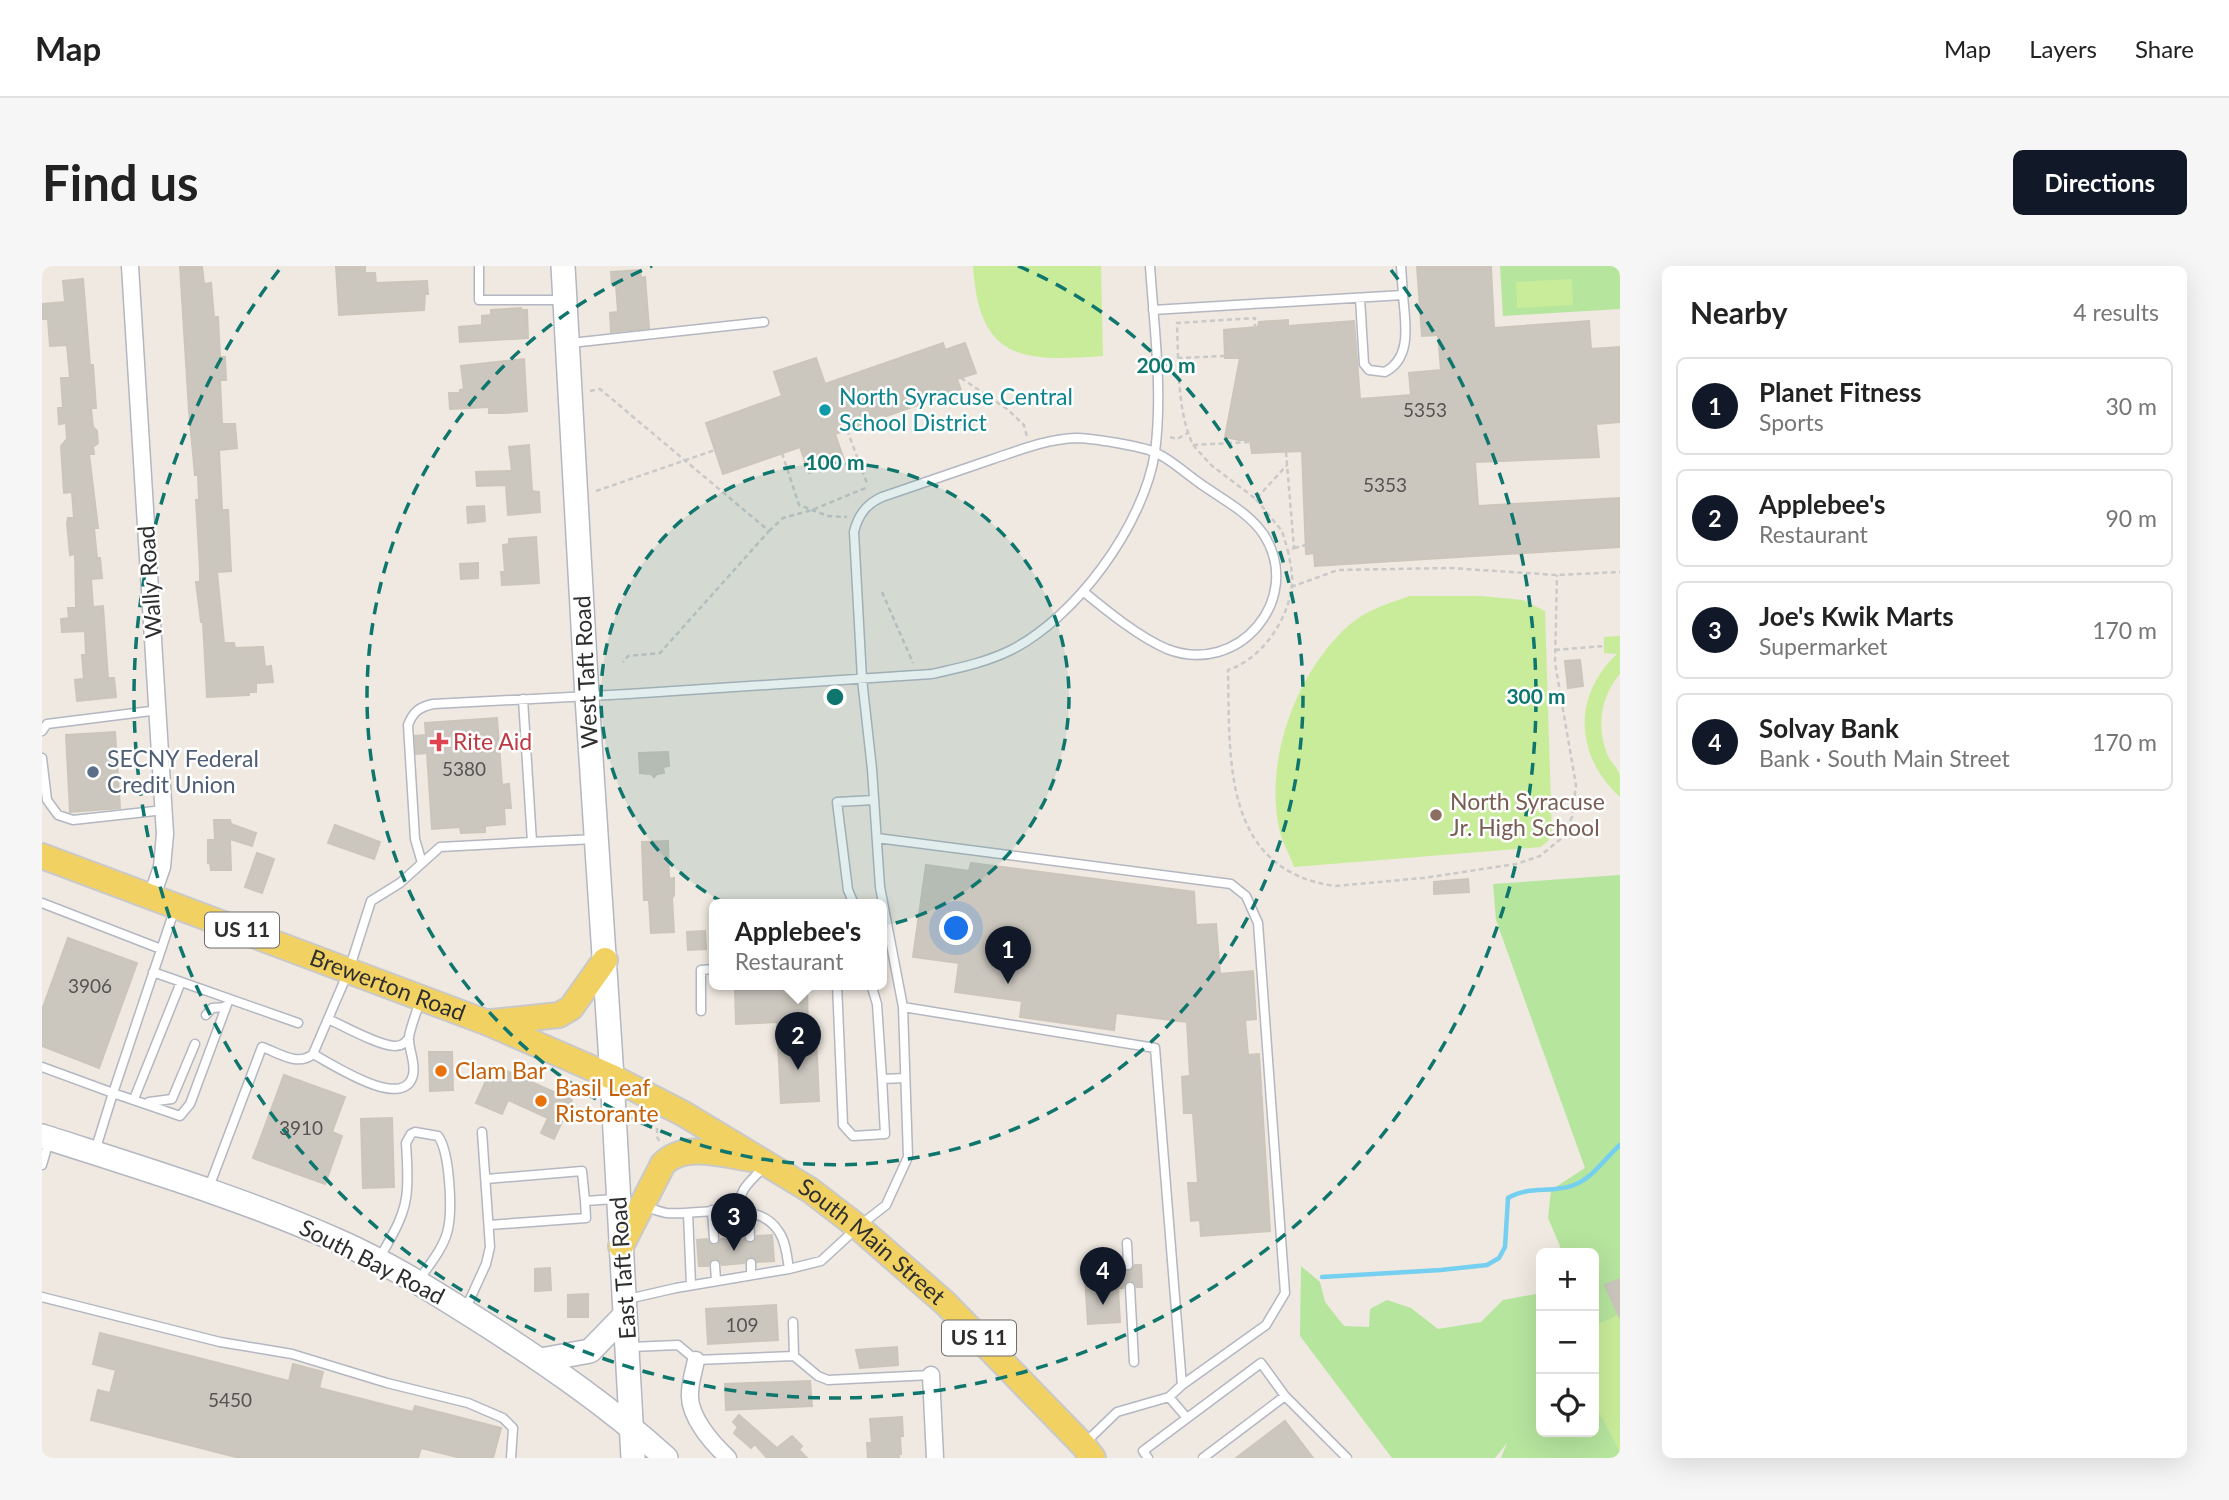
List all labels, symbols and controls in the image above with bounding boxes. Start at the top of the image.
text: Map [35,28,101,68]
text: Map [1944,34,1991,63]
text: Layers [2029,34,2097,63]
text: Share [2135,34,2194,63]
button: Directions [2013,150,2187,215]
text: Find us [42,153,199,211]
text: Nearby [1690,294,1788,330]
text: 4 results [2073,298,2159,326]
text: 200 m [1136,352,1196,377]
text: Planet Fitness [1759,376,1922,408]
place label: North Syracuse Central School District [839,382,1073,436]
text: 1 [1708,392,1722,420]
text: 30 m [2106,392,2157,420]
house number: 5353 [1403,398,1447,421]
marker: North Syracuse Central School District [817,402,833,418]
text: Sports [1759,408,1824,436]
text: 100 m [805,449,865,474]
house number: 5353 [1363,473,1407,496]
text: Applebee's [1759,488,1886,520]
text: 2 [1708,504,1722,532]
text: 90 m [2106,504,2157,532]
text: Restaurant [1759,520,1868,548]
street label: Wally Road [131,525,167,639]
street label: West Taft Road [567,595,603,749]
text: Joe's Kwik Marts [1759,600,1954,632]
text: 3 [1708,616,1722,644]
text: 170 m [2092,616,2157,644]
text: Supermarket [1759,632,1888,660]
text: 300 m [1506,683,1566,708]
centre of rings [823,685,847,709]
text: Solvay Bank [1759,712,1899,744]
place label: Rite Aid [453,727,532,755]
text: 4 [1708,728,1722,756]
text: 170 m [2092,728,2157,756]
marker: Rite Aid [431,734,447,750]
place label: SECNY Federal Credit Union [107,744,259,798]
text: Bank · South Main Street [1759,744,2010,772]
house number: 5380 [442,757,486,780]
marker: SECNY Federal Credit Union [85,764,101,780]
place label: North Syracuse Jr. High School [1450,787,1605,841]
marker: North Syracuse Jr. High School [1428,807,1444,823]
popup [709,899,887,990]
your location [939,911,973,945]
road number: US 11 [205,912,279,948]
text: Applebee's [735,915,861,947]
pin: 1 [985,926,1031,984]
street label: Brewerton Road [306,943,470,1026]
text: Restaurant [735,947,844,975]
house number: 3906 [68,974,112,997]
pin: 2 [775,1012,821,1070]
place label: Clam Bar [455,1056,547,1084]
marker: Clam Bar [433,1063,449,1079]
place label: Basil Leaf Ristorante [555,1073,659,1127]
marker: Basil Leaf Ristorante [533,1093,549,1109]
house number: 3910 [279,1116,323,1139]
street label: South Main Street [794,1172,952,1310]
pin: 3 [711,1193,757,1251]
street label: East Taft Road [603,1196,641,1340]
street label: South Bay Road [295,1212,450,1310]
pin: 4 [1080,1247,1126,1305]
map controls [1536,1248,1599,1437]
button: + [1536,1248,1599,1311]
button: − [1536,1311,1599,1374]
house number: 109 [725,1313,759,1336]
road number: US 11 [942,1320,1016,1356]
button: locate [1536,1374,1599,1437]
house number: 5450 [208,1388,252,1411]

